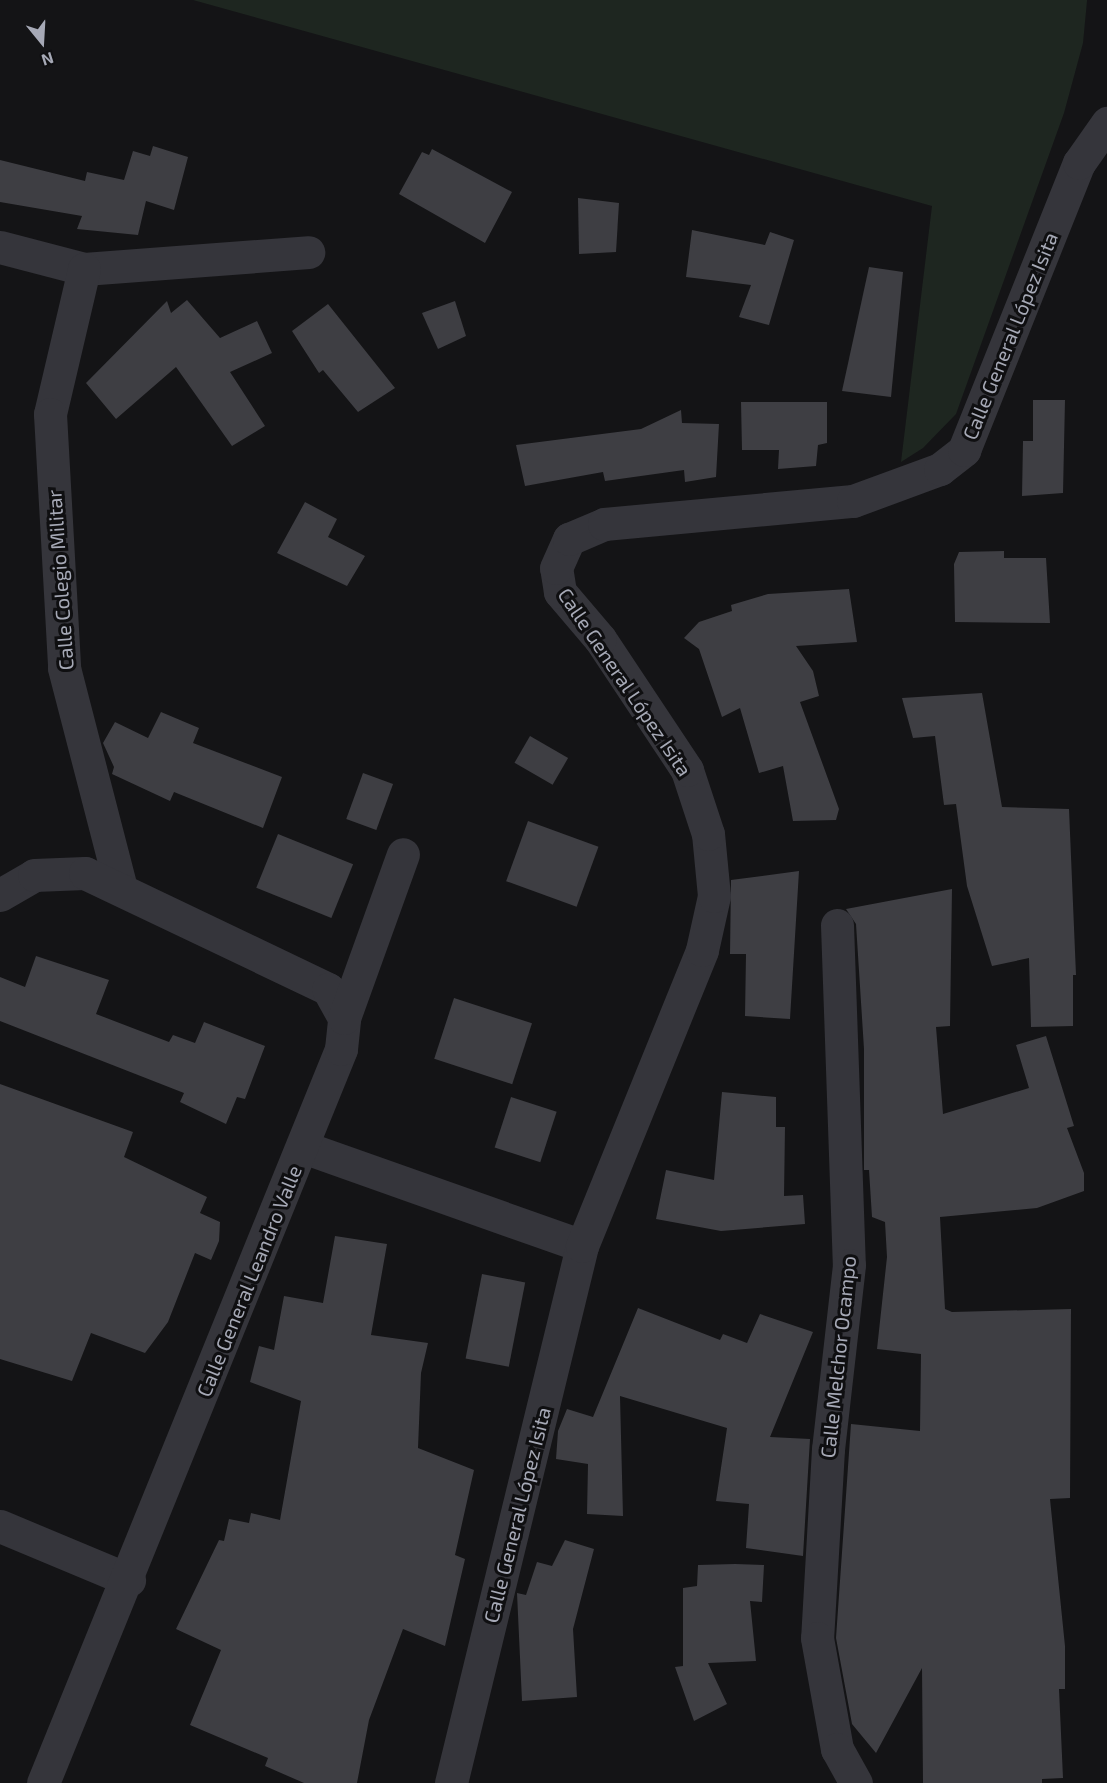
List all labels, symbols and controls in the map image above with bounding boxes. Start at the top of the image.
north arrow [12,12,72,72]
text: N [39,49,56,70]
street label: Calle General López Isita [957,229,1063,443]
street label: Calle Colegio Militar [42,489,78,671]
street label: Calle General López Isita [553,583,697,781]
street label: Calle General Leandro Valle [191,1161,307,1401]
street label: Calle Melchor Ocampo [815,1255,861,1459]
street label: Calle General López Isita [478,1404,556,1626]

